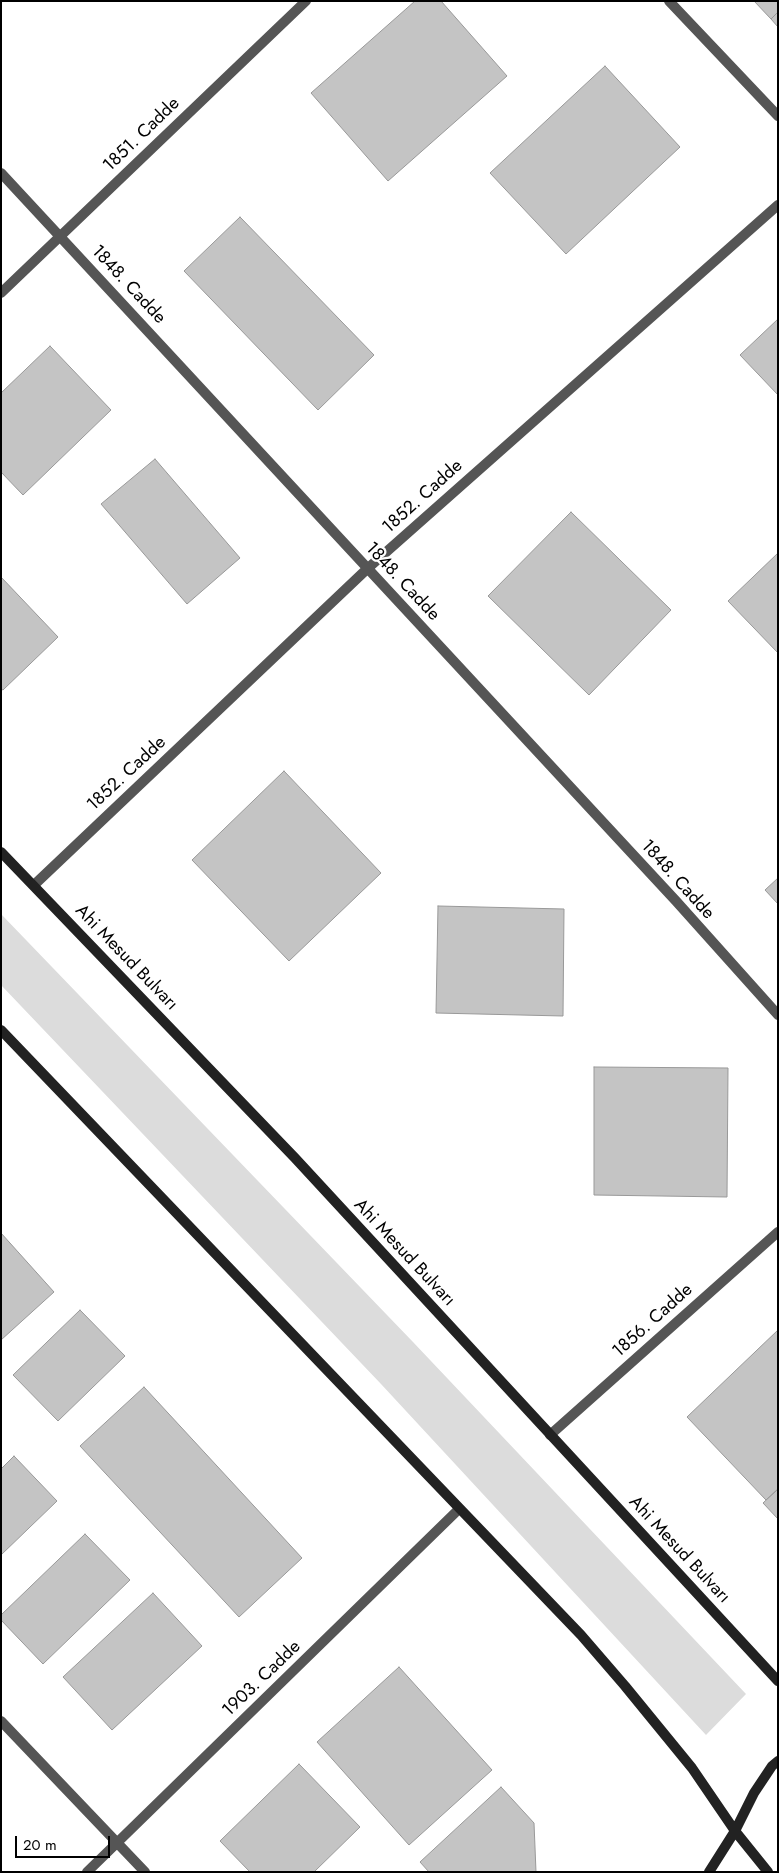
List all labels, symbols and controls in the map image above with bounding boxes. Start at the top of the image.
street label: 1851. Cadde [99,93,185,177]
street label: 1848. Cadde [86,241,170,329]
street label: 1852. Cadde [379,456,467,538]
street label: 1848. Cadde [360,538,444,626]
street label: 1852. Cadde [83,732,171,816]
street label: 1848. Cadde [636,836,718,924]
street label: Ahi Mesud Bulvarı [70,901,182,1015]
street label: Ahi Mesud Bulvarı [349,1195,459,1311]
street label: 1856. Cadde [609,1280,697,1362]
street label: Ahi Mesud Bulvarı [624,1492,734,1608]
street label: 1903. Cadde [218,1636,306,1722]
scale bar [18,1826,112,1858]
text: 20 m [23,1834,57,1856]

